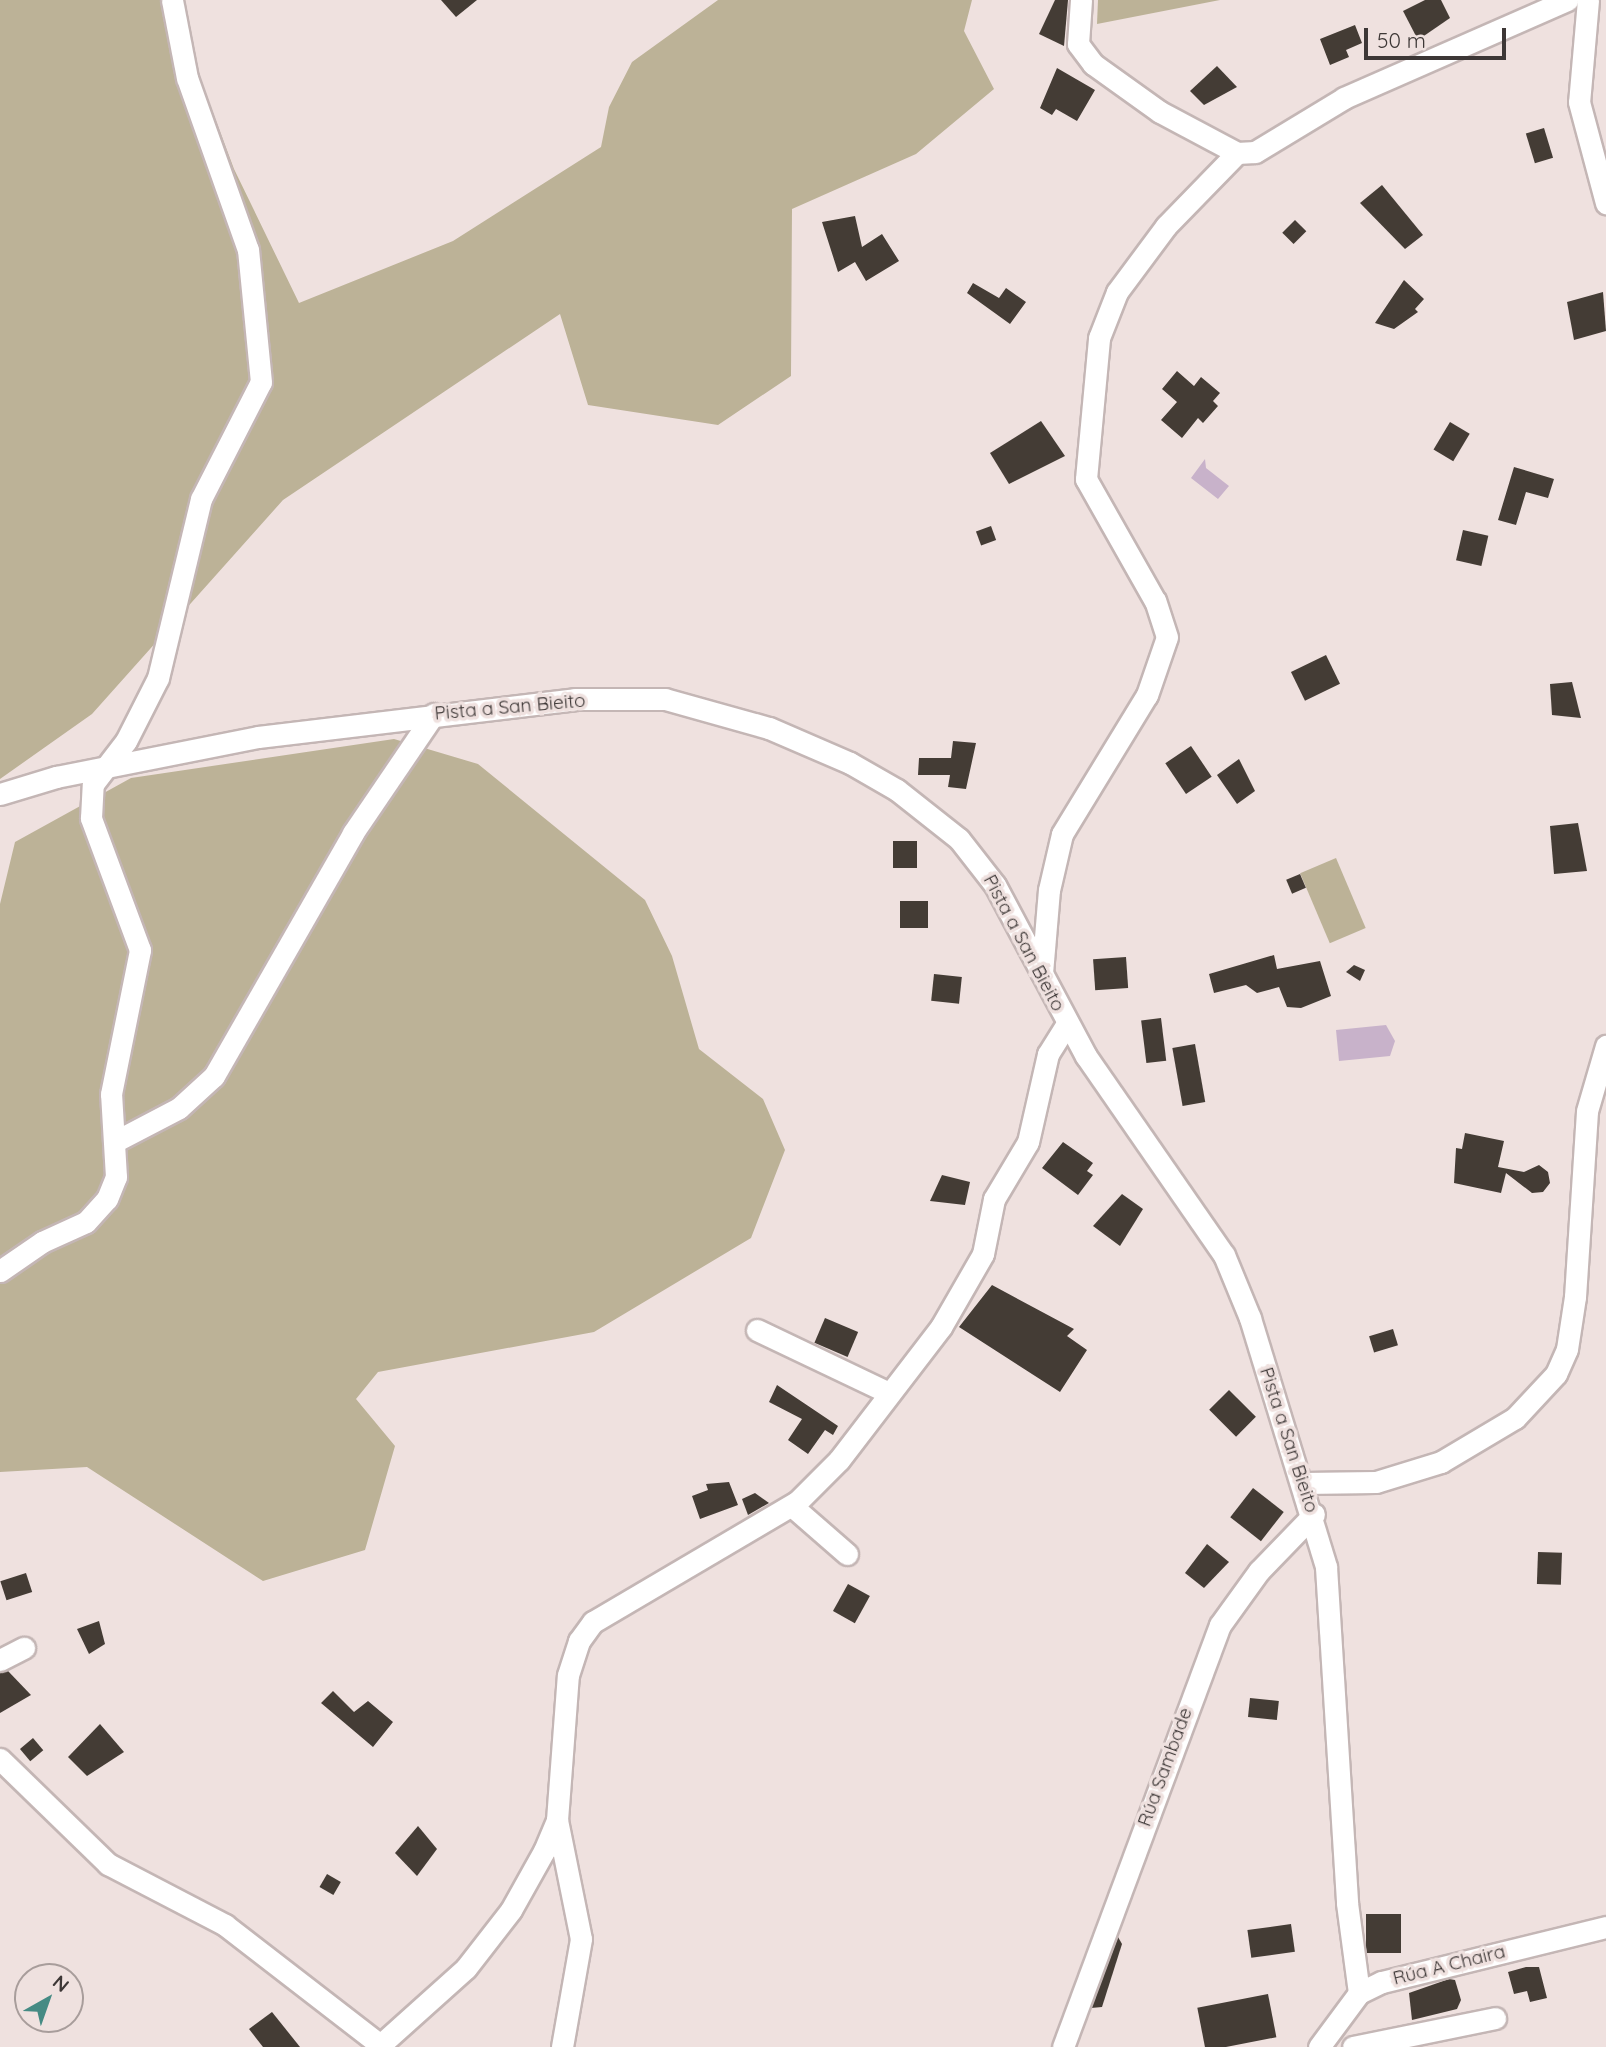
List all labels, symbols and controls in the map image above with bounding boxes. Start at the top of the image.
scale bar [1368,14,1510,58]
text: 50 m [1377,27,1426,53]
street label: Pista a San Bieito [434,689,586,725]
street label: Pista a San Bieito [978,871,1070,1015]
street label: Pista a San Bieito [1255,1364,1323,1516]
street label: Rúa Sambade [1133,1704,1197,1830]
street label: Rúa A Chaira [1390,1940,1508,1990]
north arrow [14,1963,84,2033]
text: N [48,1970,74,1997]

